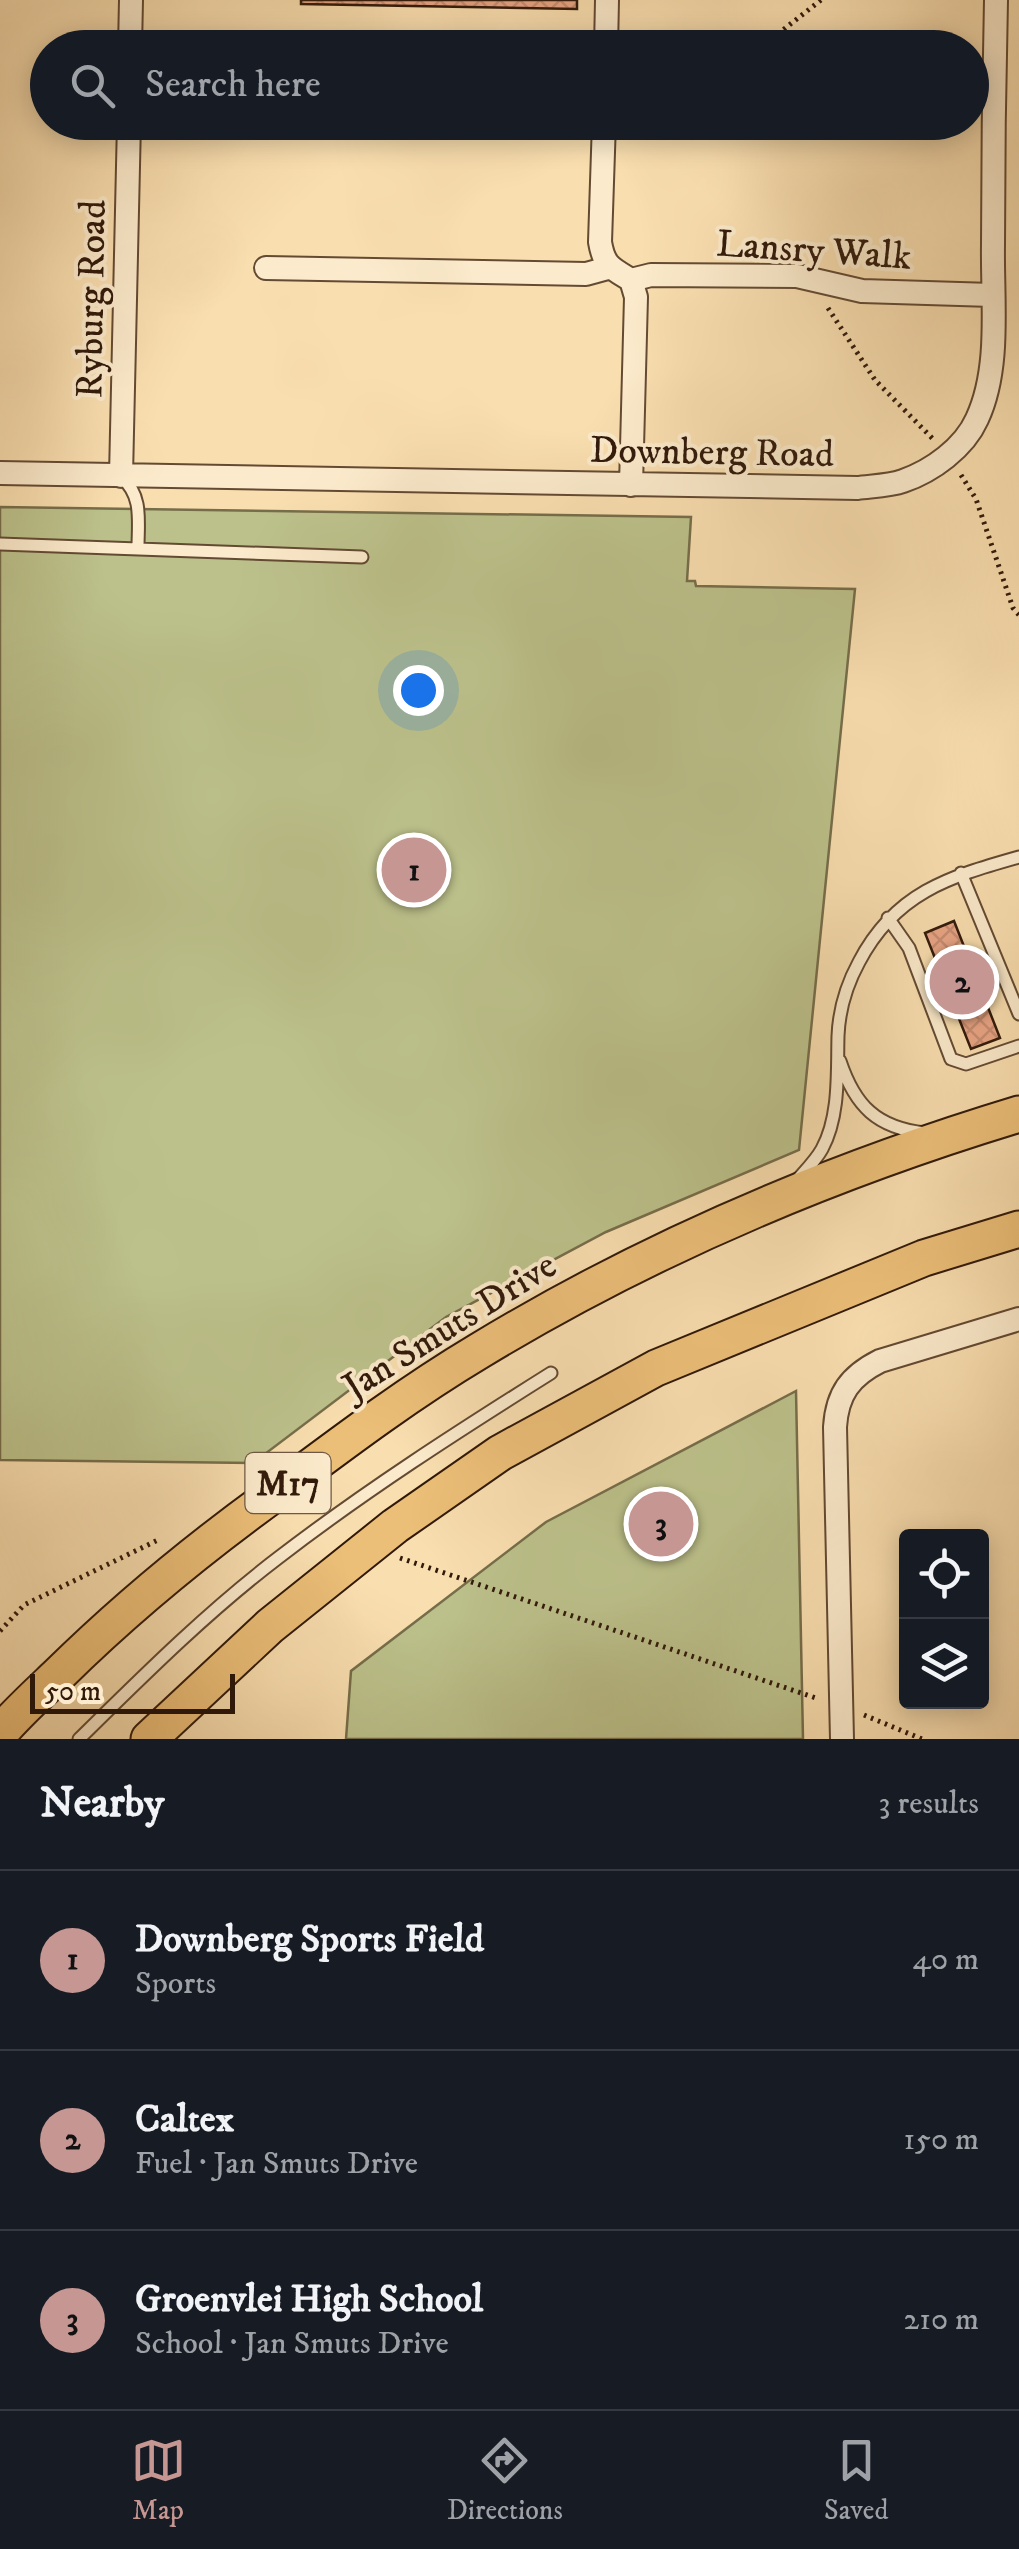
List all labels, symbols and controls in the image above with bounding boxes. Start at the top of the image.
search box [30,30,989,140]
icon: search [65,58,120,113]
text: Search here [145,61,321,109]
street label: Ryburg Road [66,199,118,399]
street label: Lansry Walk [715,220,913,282]
street label: Downberg Road [590,427,834,479]
your location [393,665,444,716]
pin: 1 [382,832,446,908]
pin: 2 [930,944,994,1020]
street label: Jan Smuts Drive [332,1242,566,1413]
road number: M17 [246,1453,330,1513]
pin: 3 [628,1486,694,1562]
map controls [899,1529,989,1709]
button: locate [899,1529,989,1619]
button: layers [899,1619,989,1709]
scale bar [30,1669,235,1714]
text: 50 m [45,1674,101,1709]
text: Nearby [40,1778,164,1830]
text: 3 results [878,1784,979,1824]
text: Downberg Sports Field [135,1916,484,1964]
text: 1 [67,1940,78,1980]
text: 40 m [912,1940,979,1980]
text: Sports [135,1964,216,2004]
text: Caltex [135,2096,234,2144]
text: 2 [65,2120,80,2160]
text: 150 m [903,2120,979,2160]
text: Fuel · Jan Smuts Drive [135,2144,418,2184]
text: Groenvlei High School [135,2276,483,2324]
text: 3 [67,2300,78,2340]
text: 210 m [904,2300,979,2340]
text: School · Jan Smuts Drive [135,2324,449,2364]
tab: Map [131,2433,186,2528]
tab: Directions [447,2433,563,2528]
tab: Saved [824,2433,888,2528]

